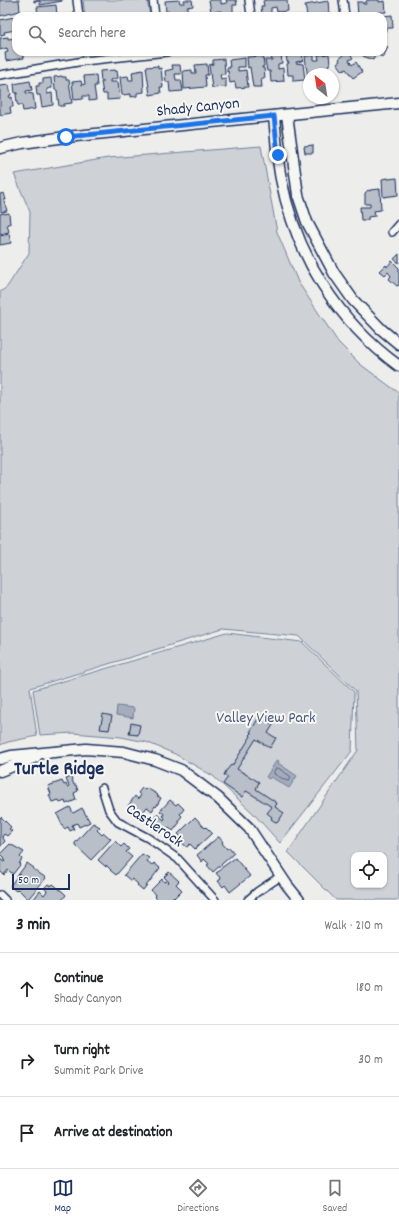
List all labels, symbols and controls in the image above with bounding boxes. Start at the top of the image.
search box [12,12,387,56]
icon: search [26,23,48,45]
text: Search here [58,23,126,45]
north arrow [303,68,339,104]
street label: Shady Canyon [155,92,241,124]
route start [57,128,75,146]
route end [269,146,287,164]
park label: Valley View Park [217,707,315,730]
district label: Turtle Ridge [14,756,104,784]
street label: Castlerock [121,798,187,854]
map controls [351,852,387,888]
button: locate [351,852,387,888]
scale bar [12,872,70,891]
text: 50 m [18,873,39,889]
text: 3 min [16,914,50,938]
text: Walk · 210 m [325,917,383,936]
text: Continue [54,968,103,990]
icon: ahead [16,978,38,1000]
text: 180 m [356,979,383,998]
text: Shady Canyon [54,990,122,1009]
text: Turn right [54,1040,110,1062]
icon: right [16,1050,38,1072]
text: 30 m [358,1051,383,1070]
text: Summit Park Drive [54,1062,144,1081]
icon: arrive [16,1122,38,1144]
text: Arrive at destination [54,1122,172,1144]
tab: Map [52,1177,74,1217]
tab: Directions [177,1177,219,1217]
tab: Saved [323,1177,347,1217]

